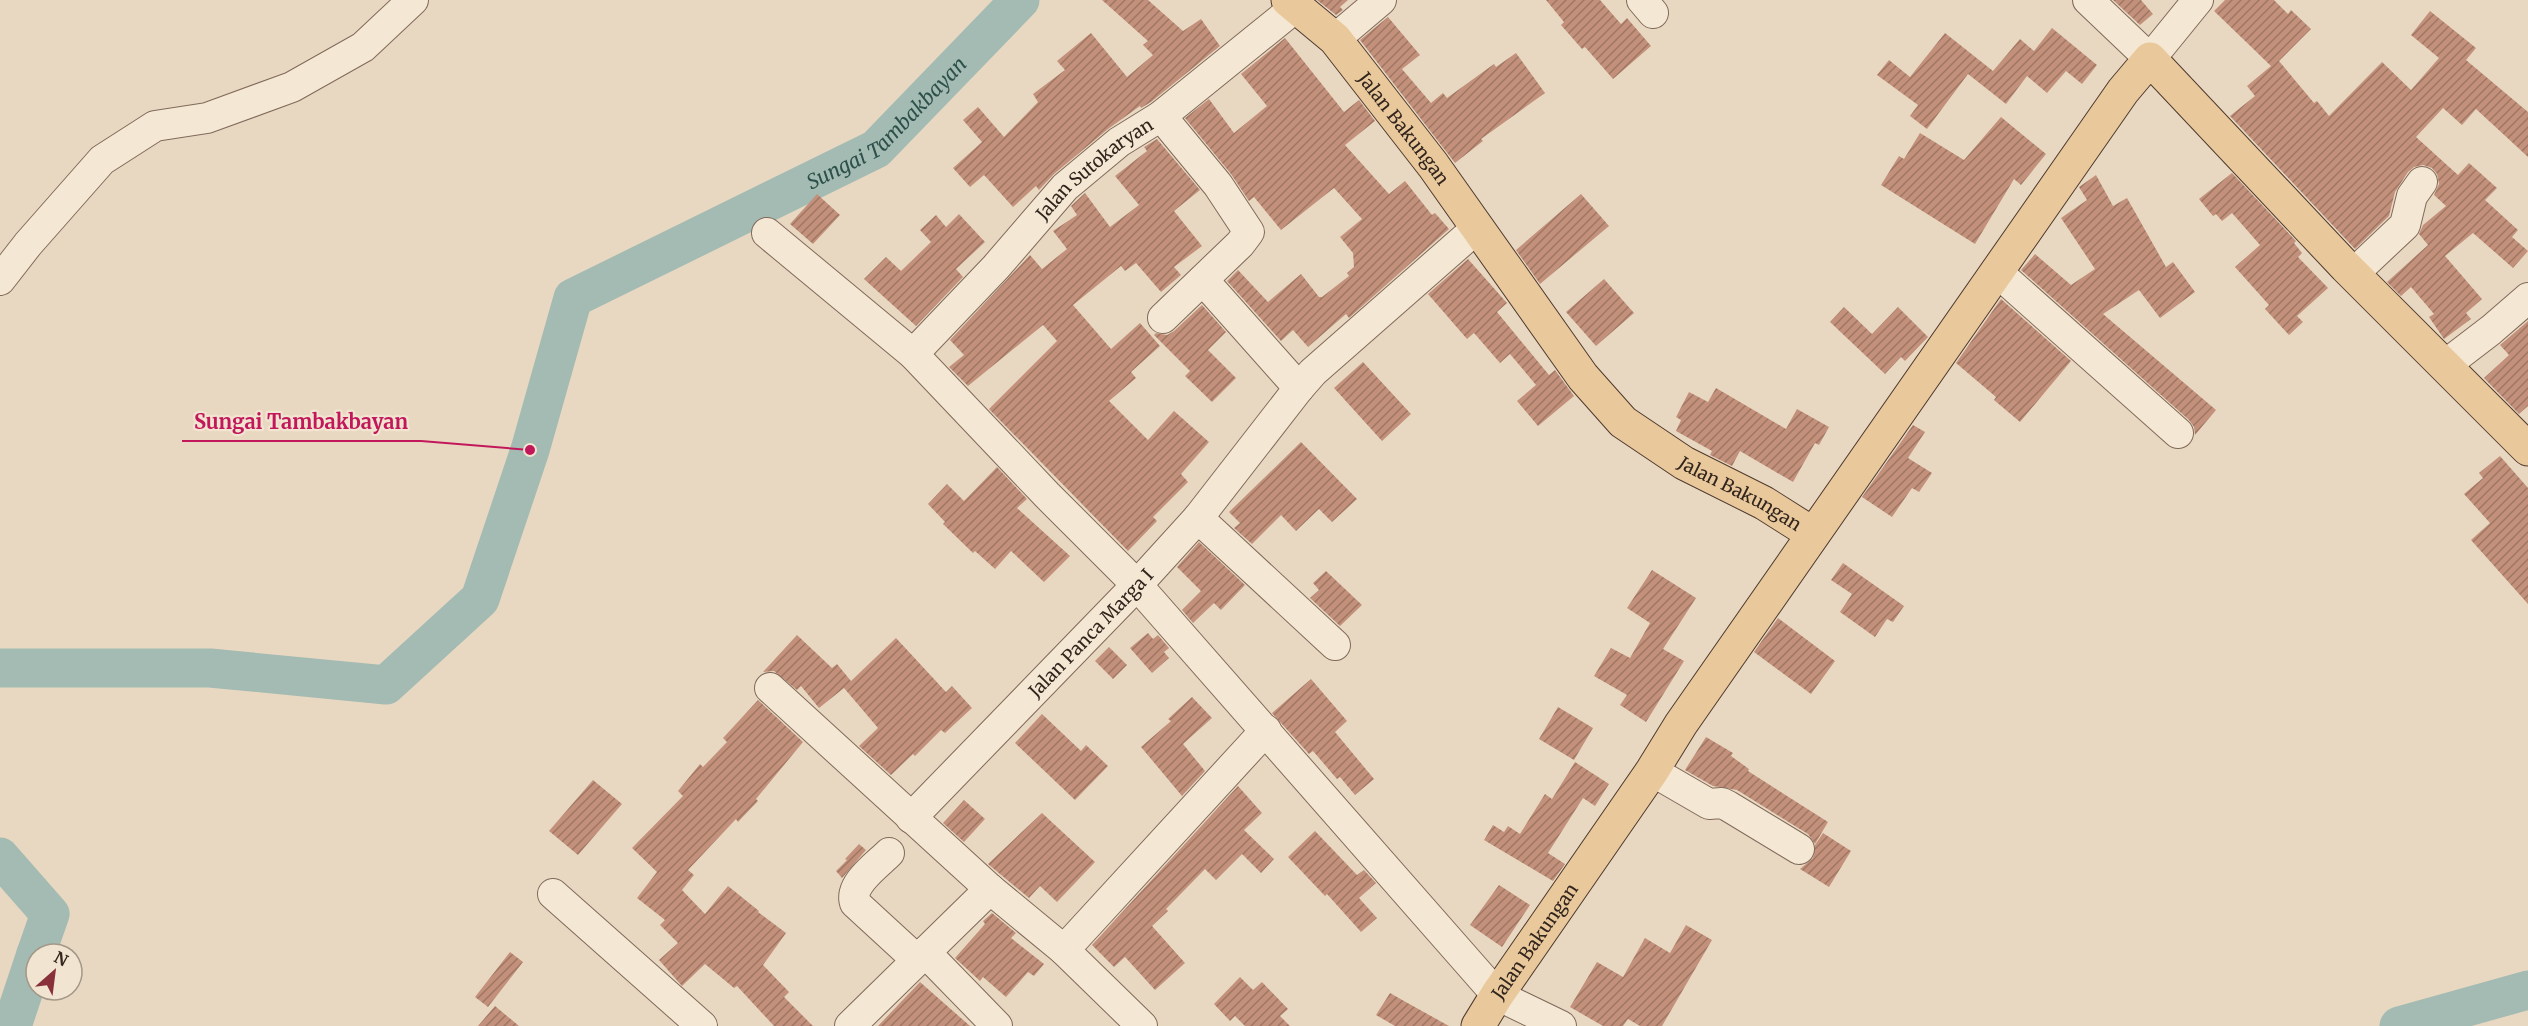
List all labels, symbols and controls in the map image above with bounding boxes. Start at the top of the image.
water label: Sungai Tambakbayan [802,51,971,194]
street label: Jalan Bakungan [1353,66,1455,189]
street label: Jalan Sutokaryan [1030,112,1157,225]
callout: Sungai Tambakbayan [182,403,421,441]
text: Sungai Tambakbayan [194,409,408,434]
street label: Jalan Bakungan [1673,451,1806,536]
street label: Jalan Panca Marga I [1022,564,1158,703]
street label: Jalan Bakungan [1486,878,1583,1004]
north arrow [24,942,84,1002]
text: N [51,947,72,971]

